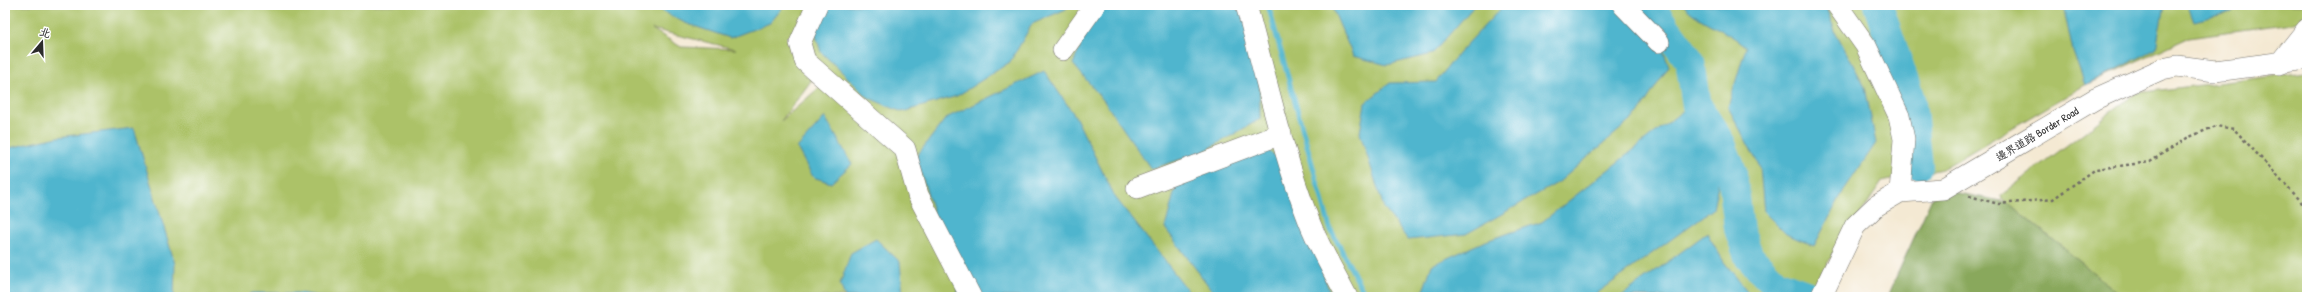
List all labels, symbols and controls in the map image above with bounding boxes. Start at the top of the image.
north arrow [22,22,62,62]
text: 北 [38,24,53,41]
street label: 邊界道路 Border Road [1993,103,2082,164]

